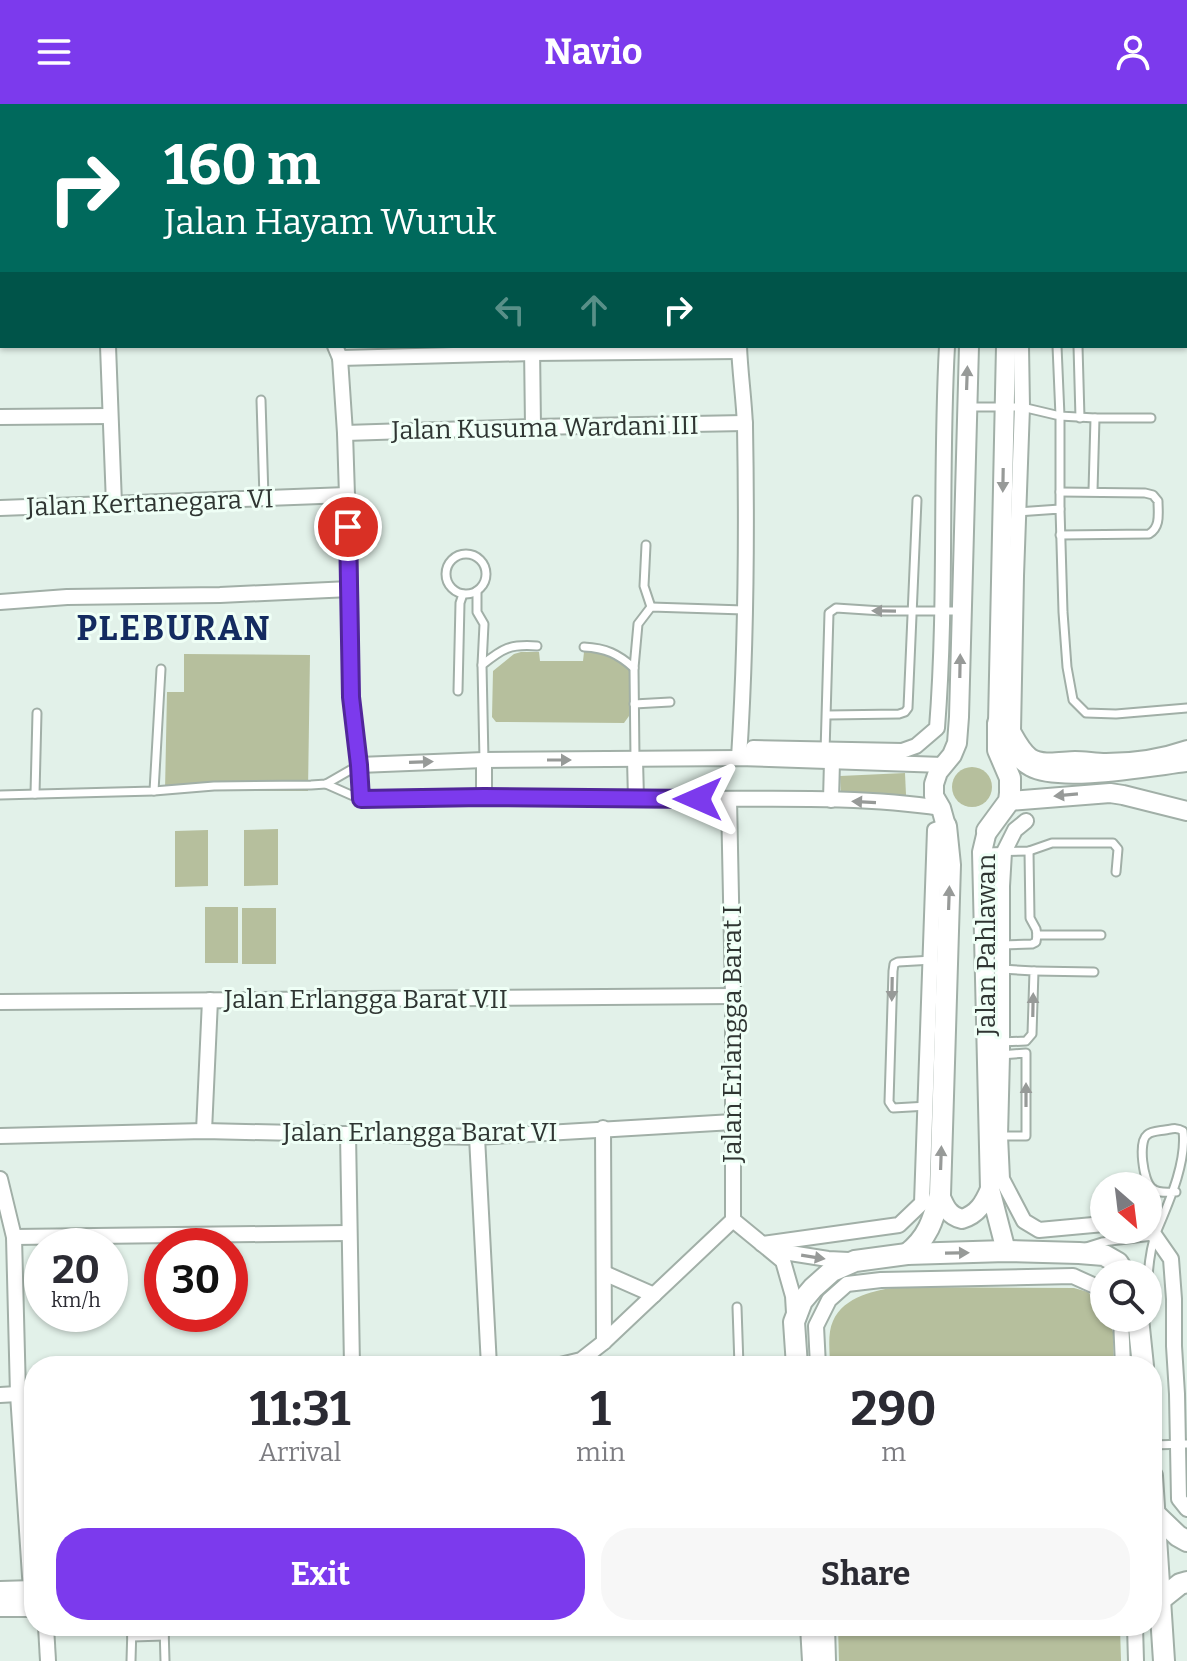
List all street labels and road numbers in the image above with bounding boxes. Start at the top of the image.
street label: Jalan Kusuma Wardani III [390,410,699,446]
street label: Jalan Kertanegara VI [25,483,274,523]
street label: Jalan Pahlawan [971,853,1002,1037]
street label: Jalan Erlangga Barat I [717,905,748,1164]
street label: Jalan Erlangga Barat VII [223,984,508,1015]
street label: Jalan Erlangga Barat VI [282,1117,557,1148]

